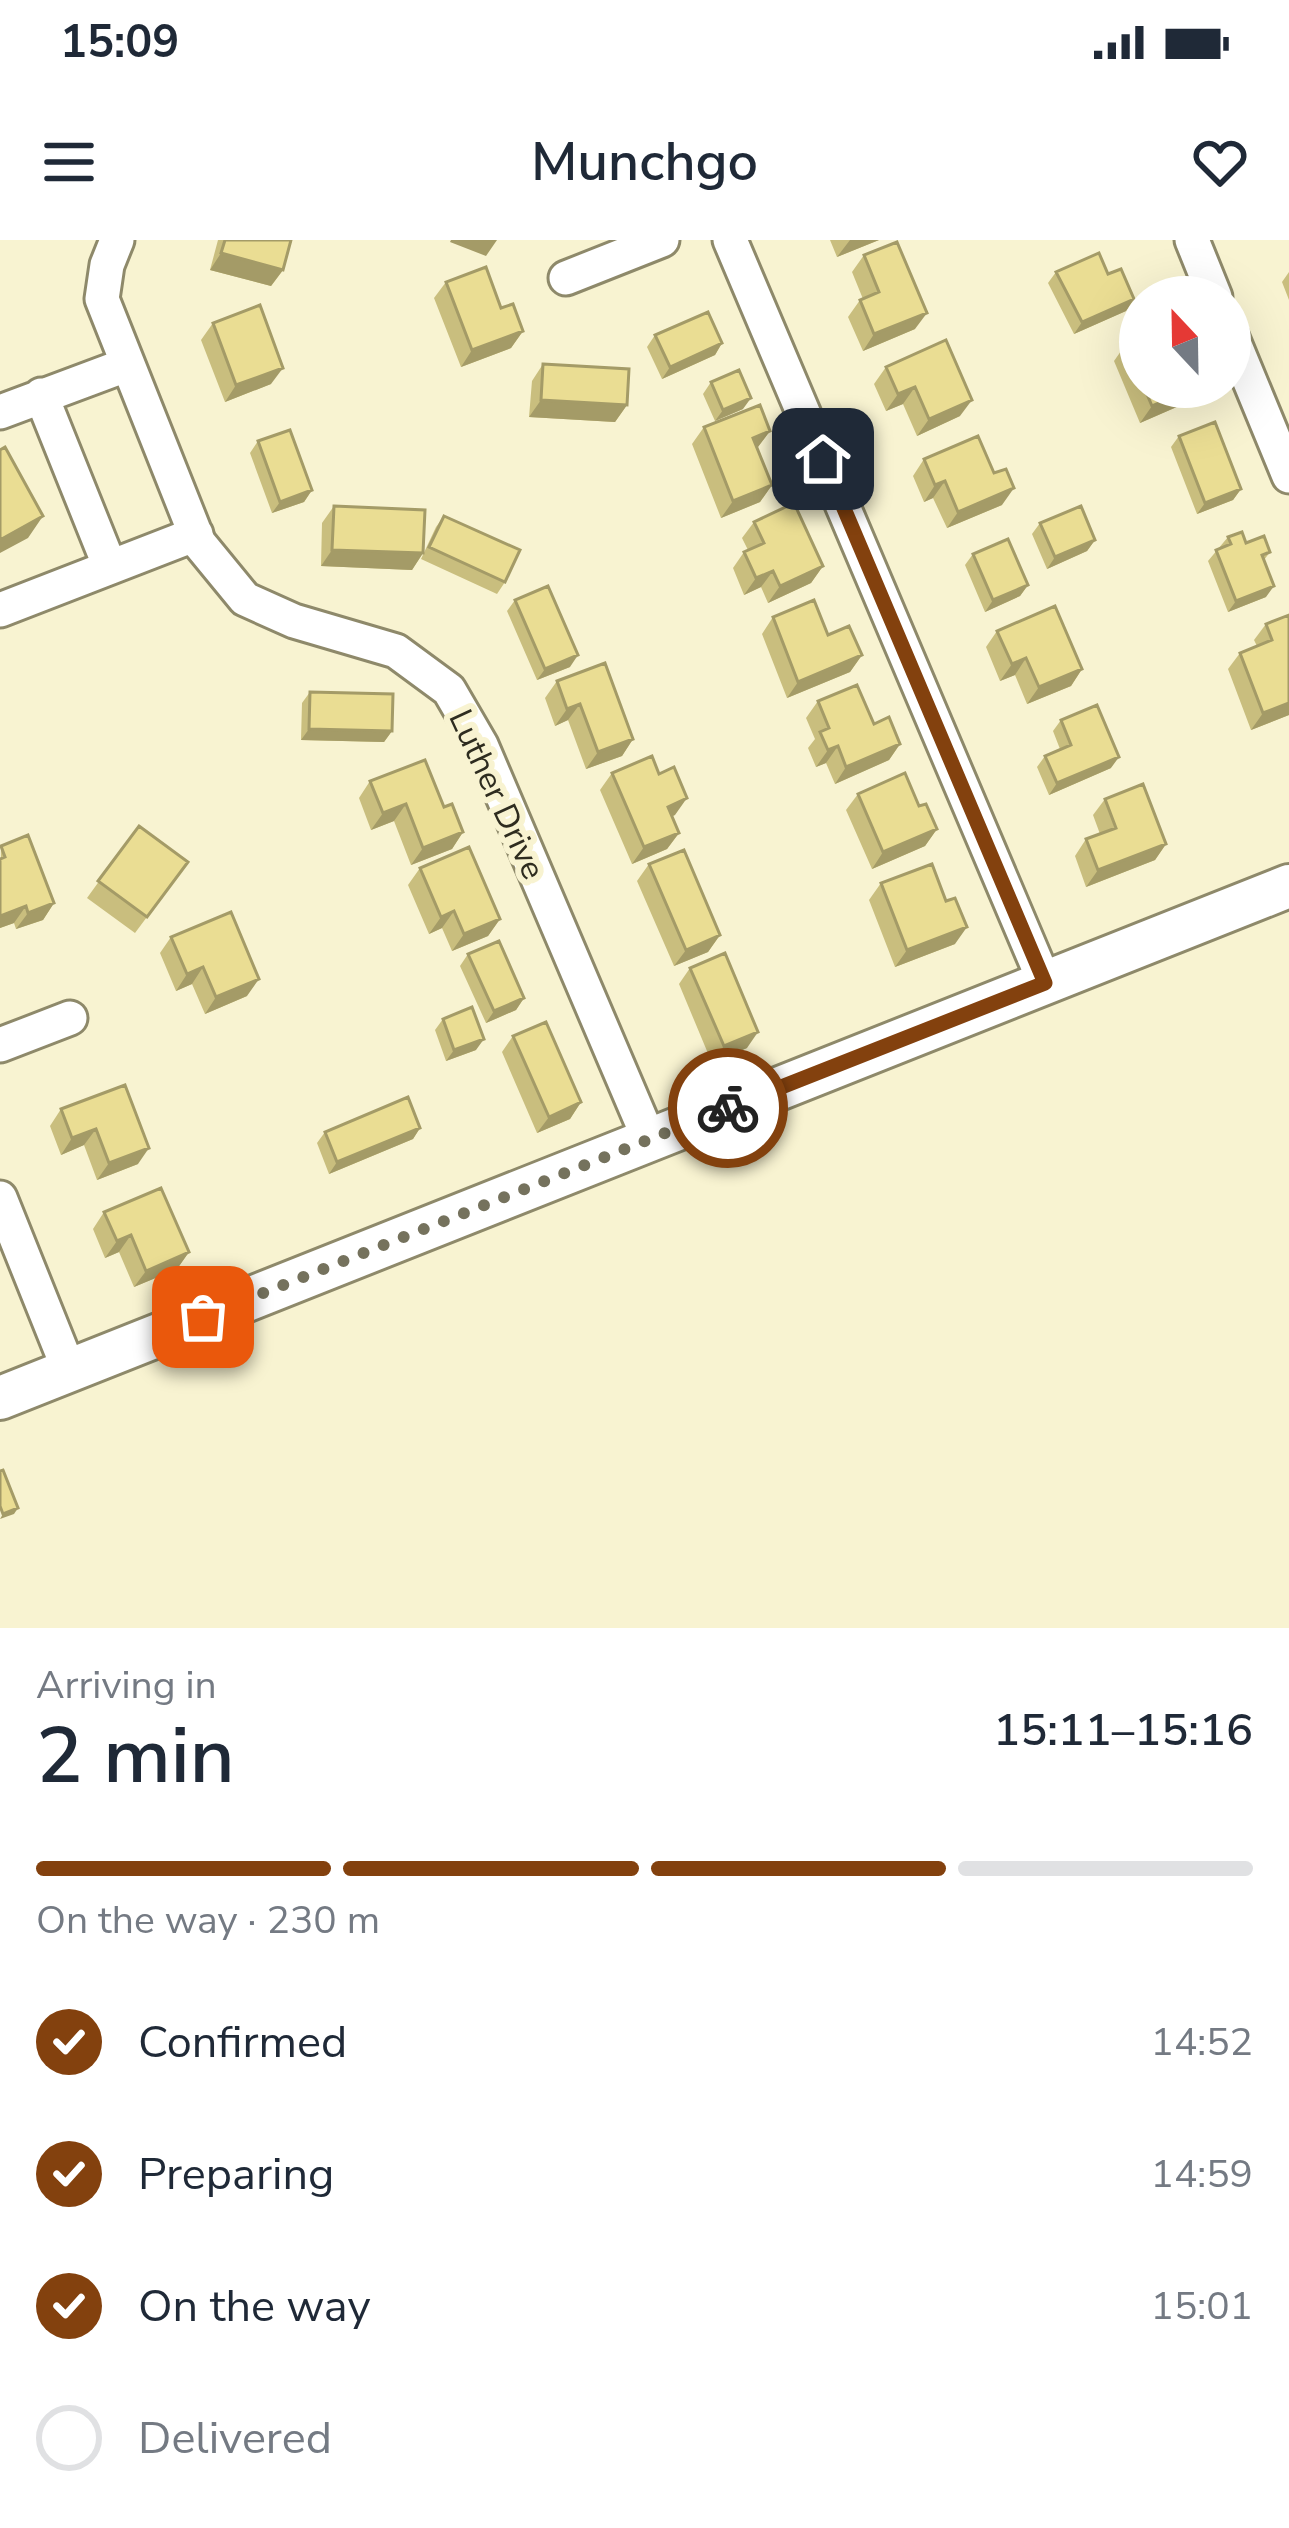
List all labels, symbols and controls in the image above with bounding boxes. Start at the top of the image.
text: 15:09 [60,12,179,73]
text: Munchgo [531,125,758,199]
icon: menu [36,129,102,195]
icon: heart [1187,129,1253,195]
north arrow [1119,276,1251,408]
map controls [1119,276,1251,408]
pin [772,408,874,510]
icon: home [790,426,856,492]
street label: Luther Drive [438,702,556,887]
courier [668,1048,788,1168]
icon: bike [695,1075,761,1141]
pin [152,1266,254,1368]
icon: bag [170,1284,236,1350]
text: Arriving in [36,1659,217,1712]
text: 15:11–15:16 [993,1700,1253,1761]
text: 2 min [36,1703,235,1810]
text: On the way · 230 m [36,1894,380,1947]
icon: check [36,2009,102,2075]
text: Confirmed [138,2012,347,2073]
text: 14:52 [1151,2016,1253,2069]
icon: check [36,2141,102,2207]
text: Preparing [138,2144,334,2205]
text: 14:59 [1151,2148,1253,2201]
icon: check [36,2273,102,2339]
text: On the way [138,2276,371,2337]
text: 15:01 [1151,2280,1253,2333]
text: Delivered [138,2408,332,2469]

